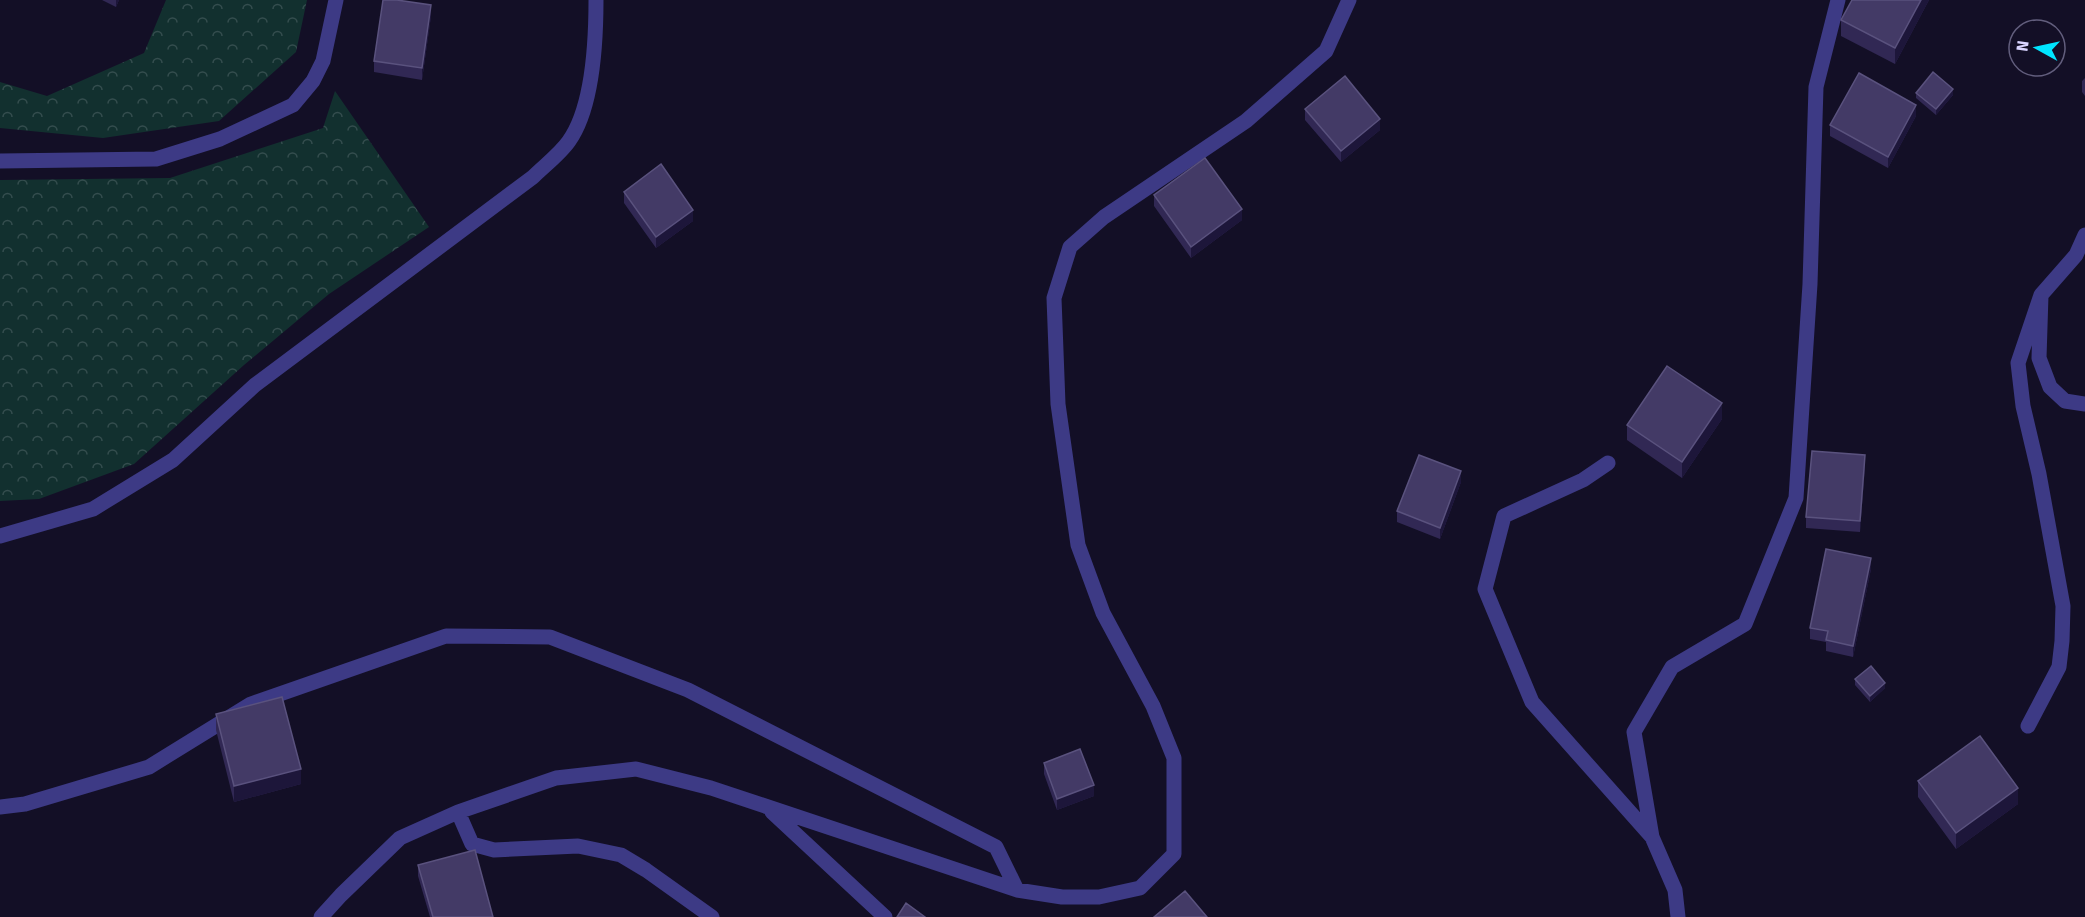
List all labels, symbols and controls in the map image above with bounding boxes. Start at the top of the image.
north arrow [2007,18,2067,78]
text: N [2012,39,2033,53]

